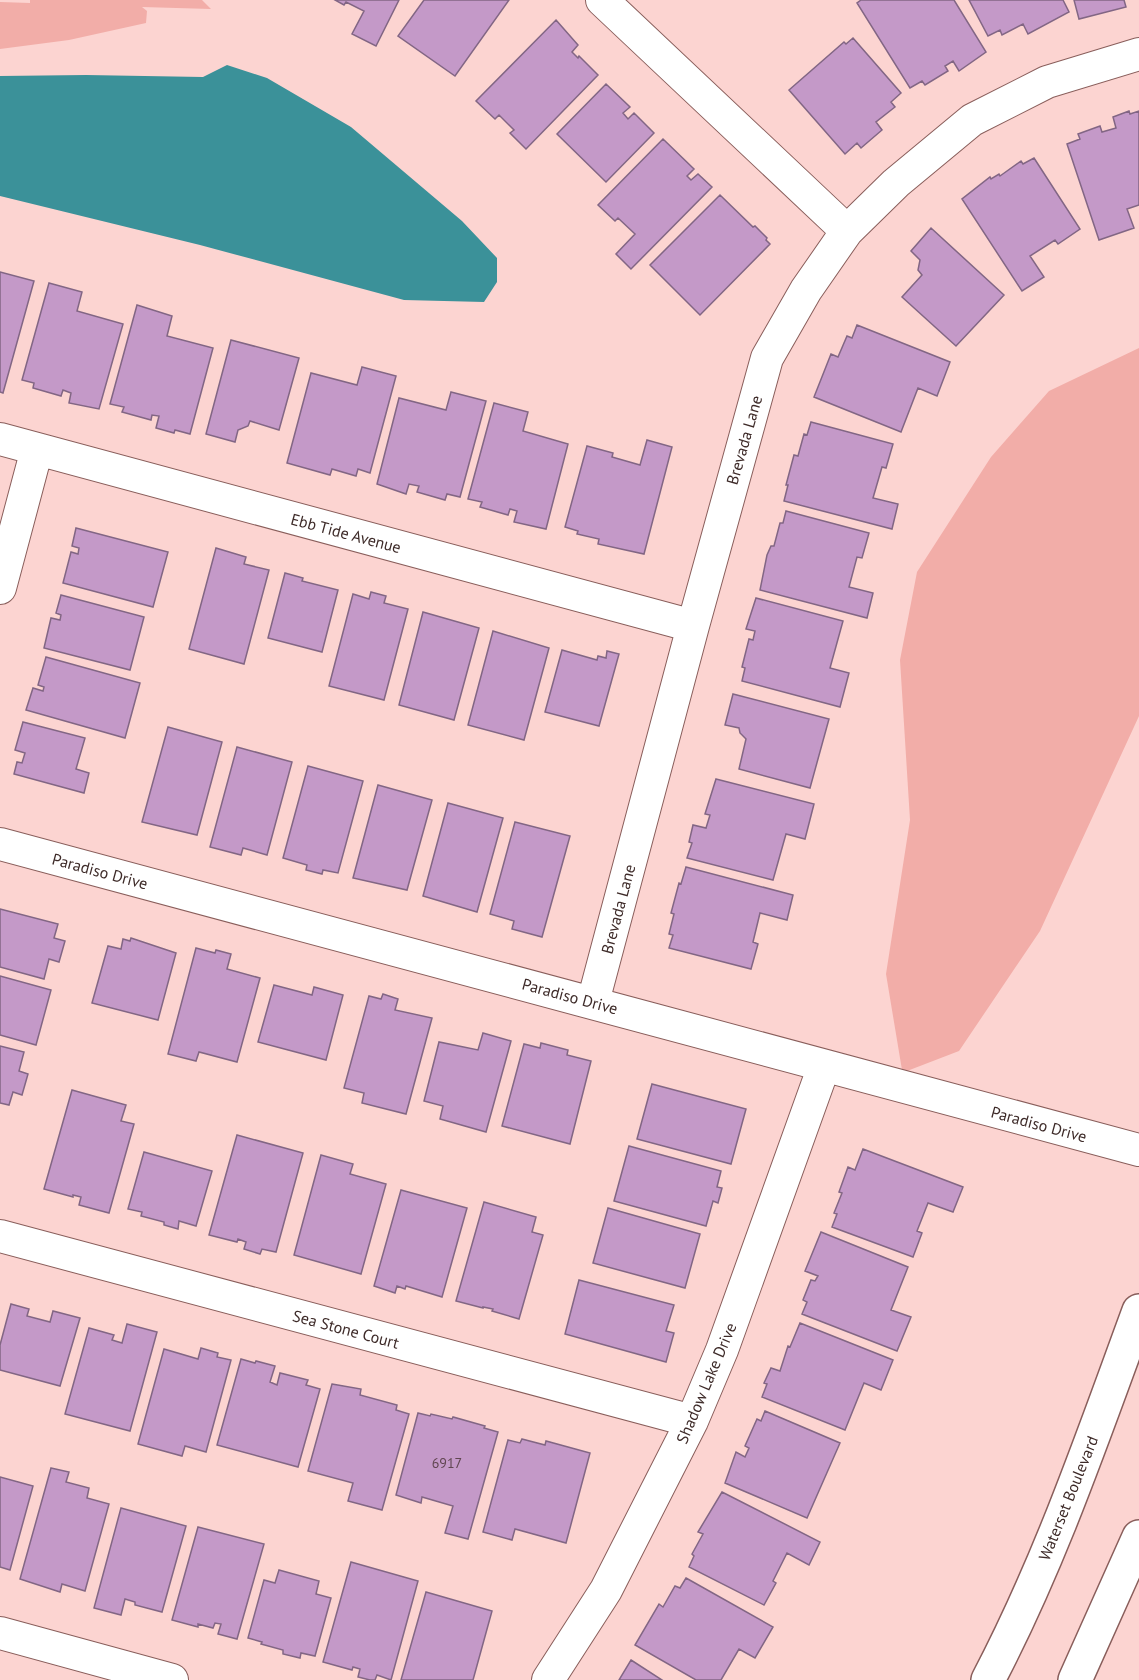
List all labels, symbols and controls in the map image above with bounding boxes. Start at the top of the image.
street label: Brevada Lane [722,393,766,487]
street label: Ebb Tide Avenue [289,509,403,557]
street label: Paradiso Drive [50,849,150,893]
street label: Brevada Lane [596,862,640,956]
street label: Paradiso Drive [520,974,620,1018]
street label: Paradiso Drive [989,1102,1089,1146]
street label: Sea Stone Court [291,1305,402,1353]
street label: Shadow Lake Drive [672,1320,740,1446]
street label: Waterset Boulevard [1034,1433,1102,1563]
house number: 6917 [432,1454,462,1472]

